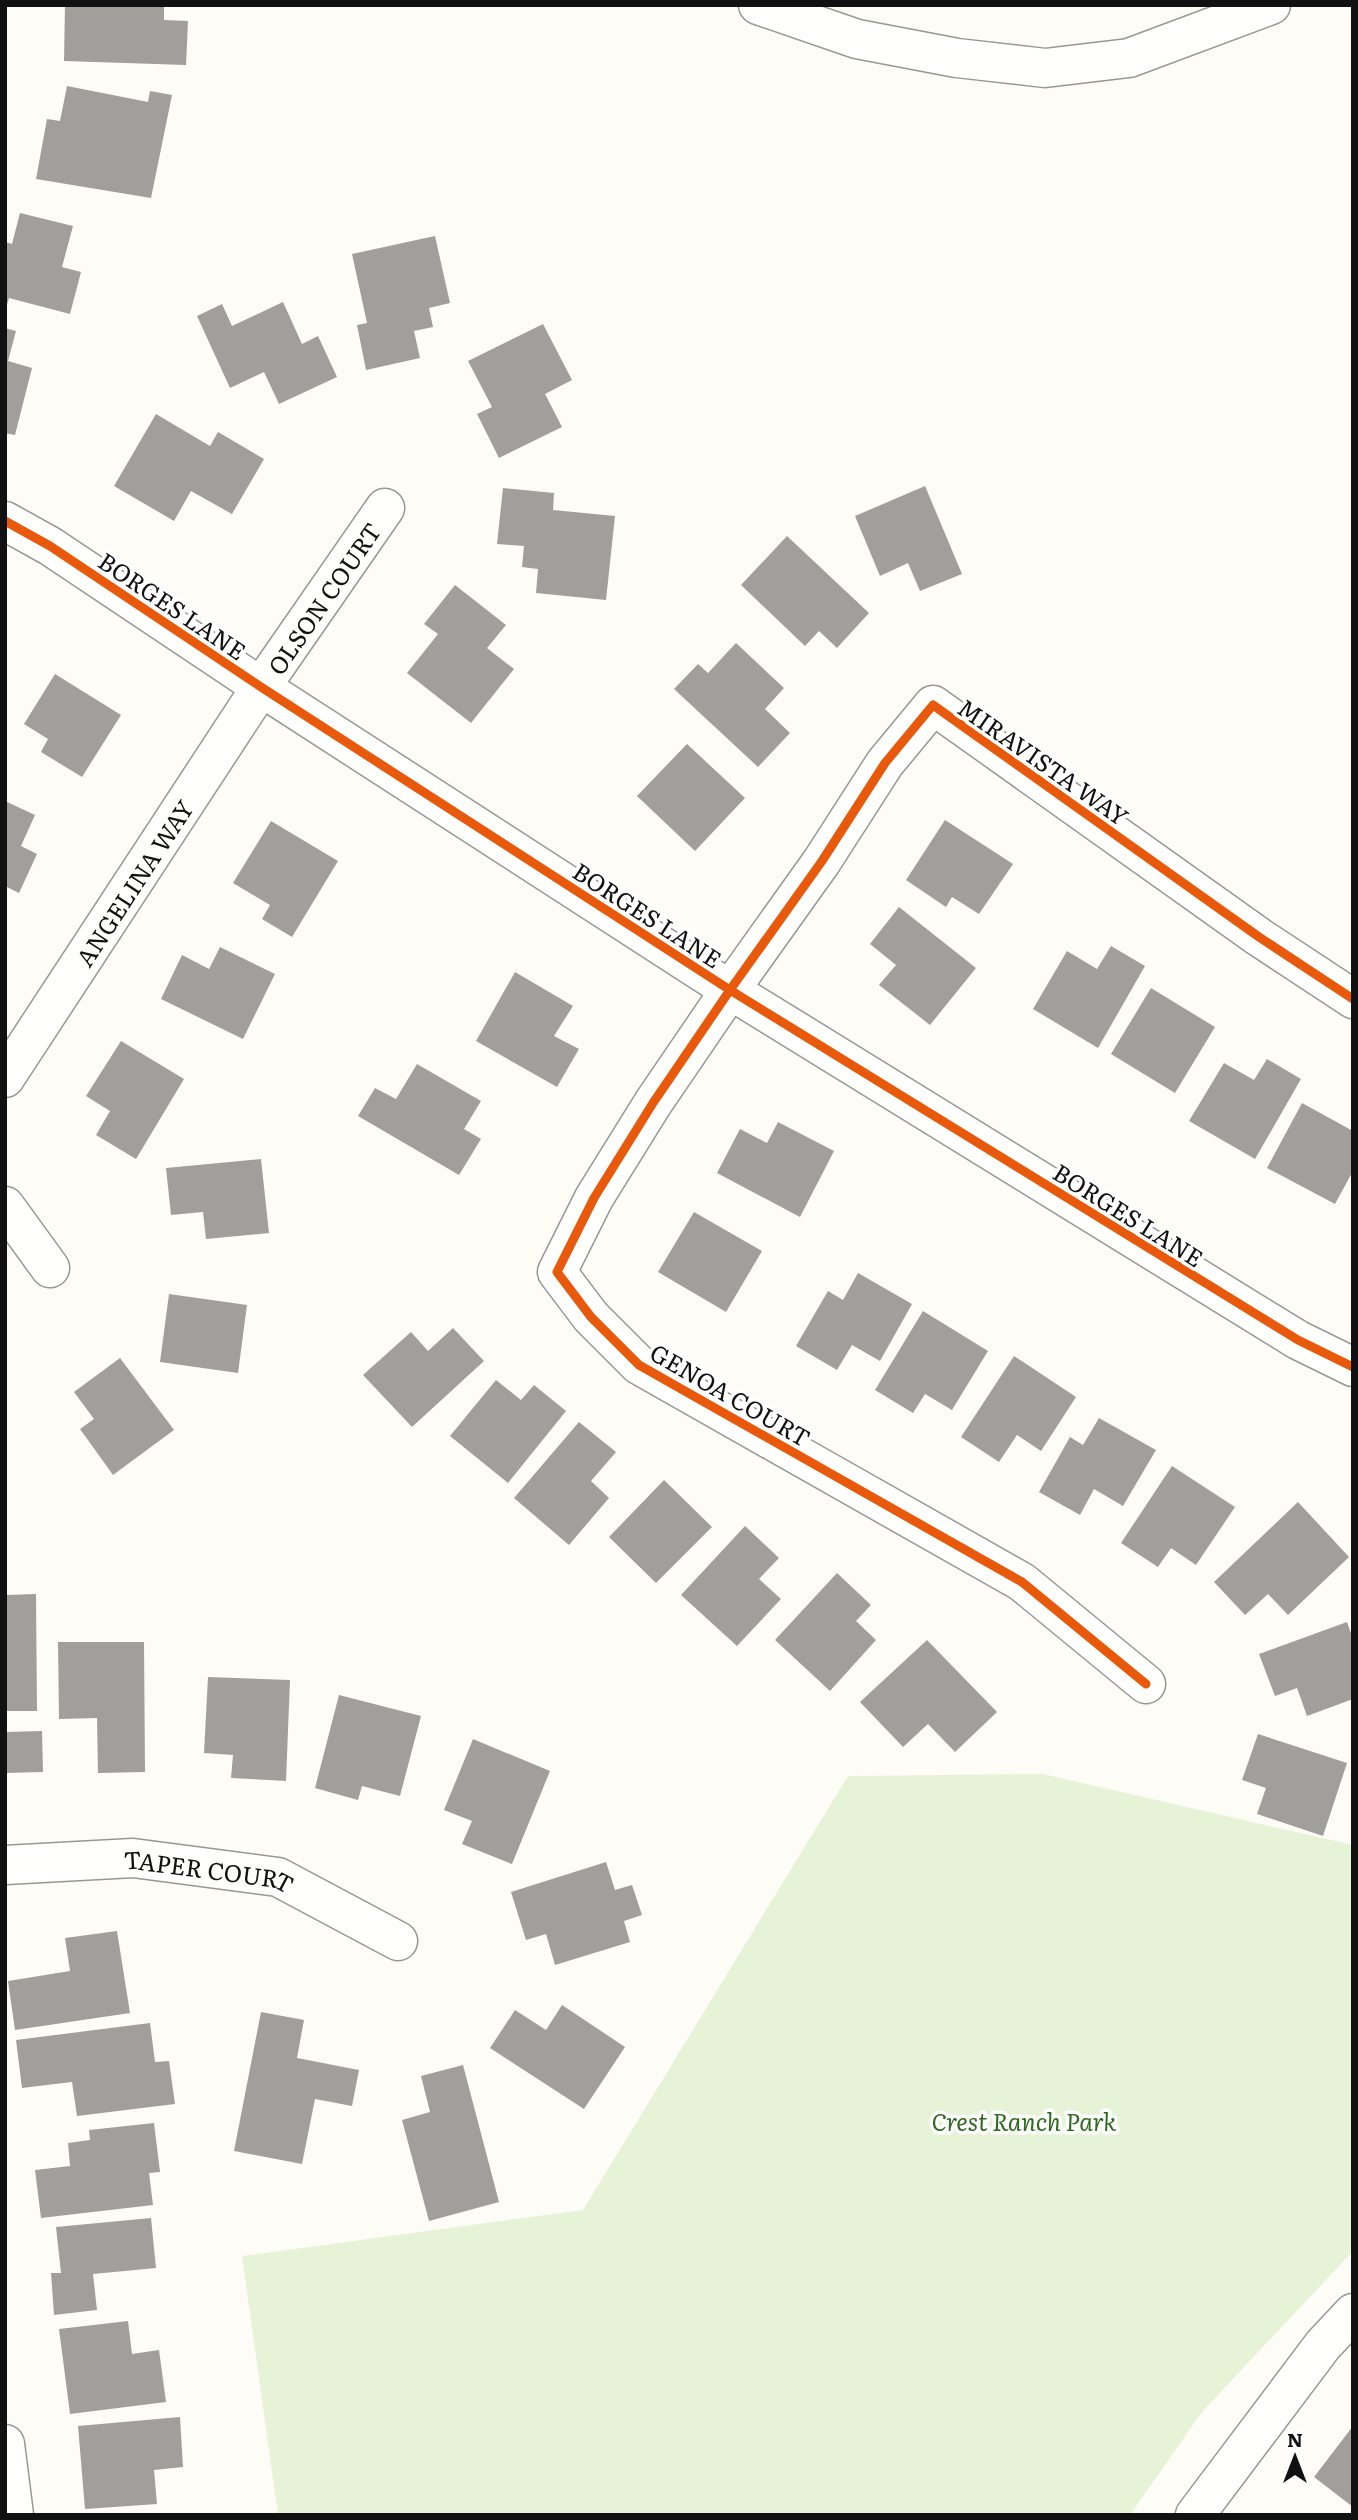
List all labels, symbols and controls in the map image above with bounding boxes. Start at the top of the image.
street label: OLSON COURT [258,514,388,681]
street label: BORGES LANE [92,543,254,667]
street label: MIRAVISTA WAY [952,689,1136,833]
street label: ANGELINA WAY [66,792,201,973]
street label: BORGES LANE [567,853,729,975]
street label: BORGES LANE [1047,1154,1211,1274]
street label: GENOA COURT [644,1334,818,1454]
street label: TAPER COURT [123,1840,301,1900]
park label: Crest Ranch Park [932,2103,1117,2138]
north arrow [1260,2422,1330,2492]
text: N [1287,2425,1303,2453]

